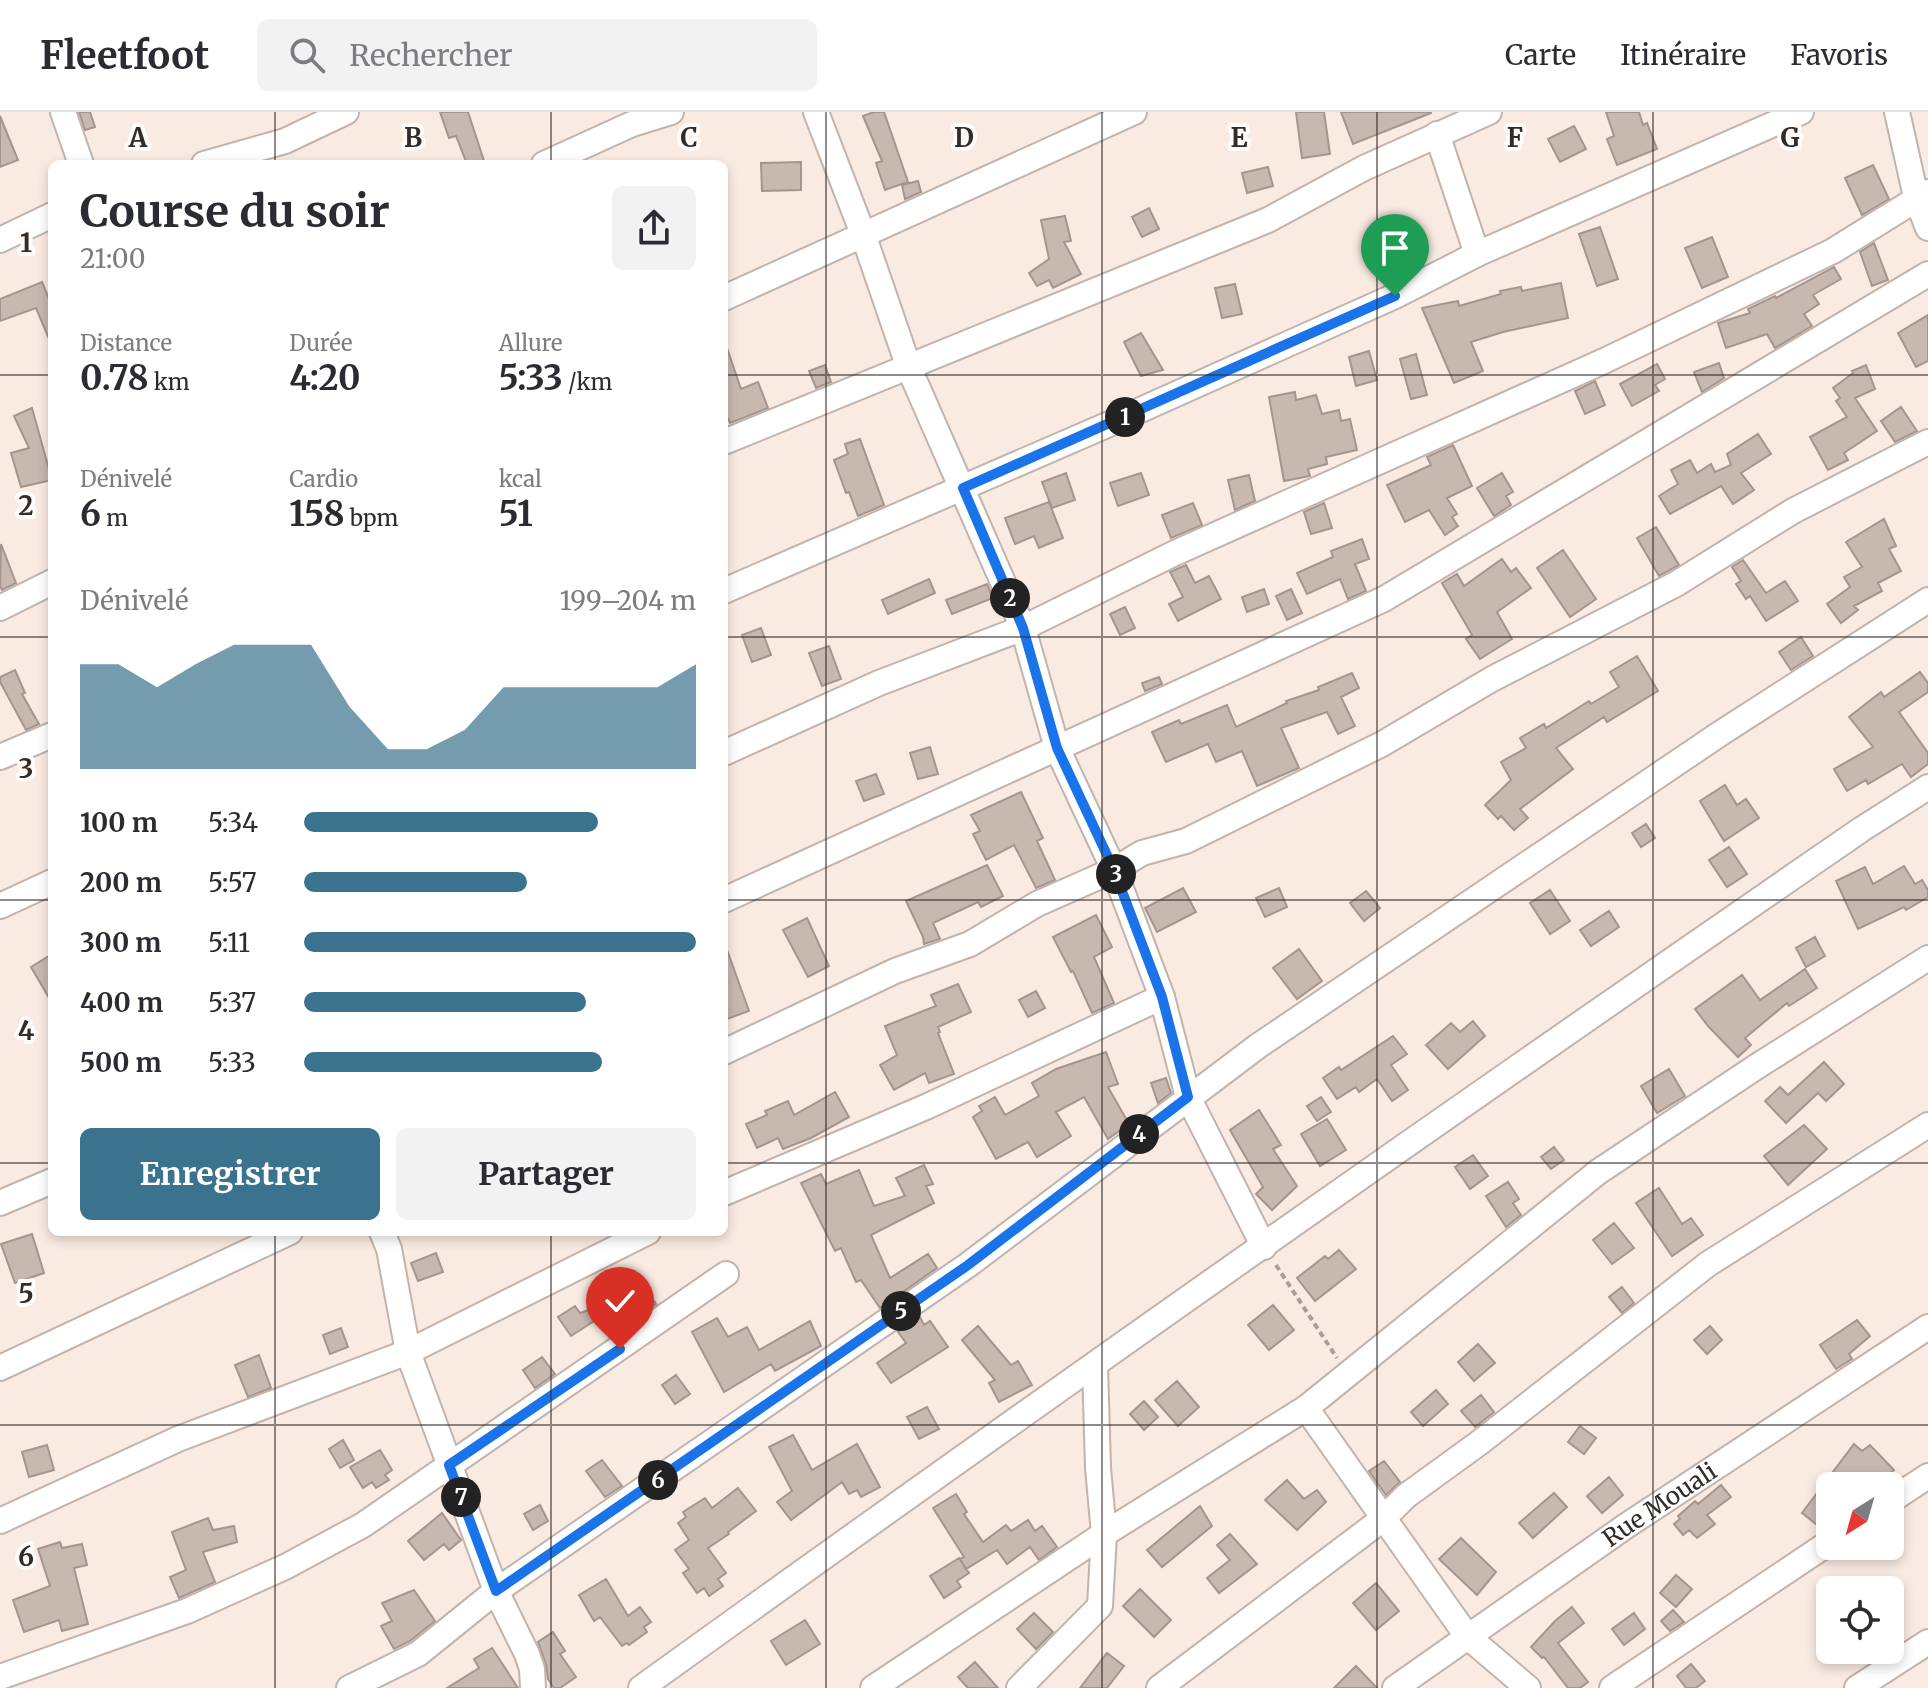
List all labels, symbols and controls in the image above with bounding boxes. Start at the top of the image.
search box [257,19,817,91]
text: Fleetfoot [40,32,209,79]
icon: search [285,33,329,77]
text: Rechercher [349,36,513,74]
text: Carte [1505,37,1576,73]
text: Itinéraire [1620,37,1746,73]
text: Favoris [1790,37,1888,73]
text: A [128,121,148,154]
text: B [404,121,422,154]
text: C [680,121,698,154]
text: D [954,121,974,154]
text: E [1231,121,1248,154]
text: F [1507,121,1523,154]
text: G [1781,121,1800,154]
text: Course du soir [80,184,390,239]
button: share [612,186,696,270]
pin [1361,214,1429,296]
text: 1 [20,226,32,259]
icon: arrive [1373,226,1417,270]
text: 21:00 [80,242,146,275]
text: Distance [80,329,172,357]
text: Durée [289,329,353,357]
text: Allure [499,329,562,357]
text: 0.78 [80,357,149,399]
text: 4:20 [289,357,360,399]
text: 5:33 [499,357,563,399]
text: km [149,368,190,396]
text: /km [563,368,612,396]
pin: 1 [1105,397,1145,437]
text: 1 [1120,403,1130,431]
text: Dénivelé [80,465,172,493]
text: Cardio [289,465,358,493]
text: kcal [499,465,542,493]
text: 2 [18,489,34,522]
text: 6 [80,493,101,535]
text: 158 [289,493,345,535]
text: 51 [499,493,533,535]
text: m [101,504,128,532]
text: bpm [345,504,398,532]
pin: 2 [990,578,1030,618]
text: Dénivelé [80,584,189,617]
text: 199–204 m [560,584,696,617]
text: 2 [1004,584,1016,612]
text: 3 [19,752,33,785]
text: 100 m [80,806,158,839]
text: 5:34 [208,806,258,839]
pin: 3 [1096,854,1136,894]
text: 3 [1110,860,1122,888]
text: 200 m [80,866,162,899]
text: 5:57 [208,866,257,899]
text: 300 m [80,926,161,959]
text: 5:11 [208,926,250,959]
text: 400 m [80,986,163,1019]
text: 5:37 [208,986,256,1019]
text: 4 [18,1014,35,1047]
text: 500 m [80,1046,162,1079]
text: 5:33 [208,1046,256,1079]
pin: 4 [1119,1114,1159,1154]
text: 4 [1132,1120,1146,1148]
button: Enregistrer [80,1128,380,1220]
button: Partager [396,1128,696,1220]
pin [586,1267,654,1349]
text: 5 [18,1277,34,1310]
icon: check [598,1279,642,1323]
pin: 5 [881,1291,921,1331]
text: 5 [895,1297,907,1325]
street label: Rue Mouali [1596,1455,1722,1553]
pin: 6 [638,1460,678,1500]
text: 6 [651,1466,665,1494]
north arrow [1816,1472,1904,1560]
map controls [1816,1472,1904,1664]
pin: 7 [441,1477,481,1517]
text: 7 [454,1483,468,1511]
text: 6 [18,1540,34,1573]
button: locate [1816,1576,1904,1664]

